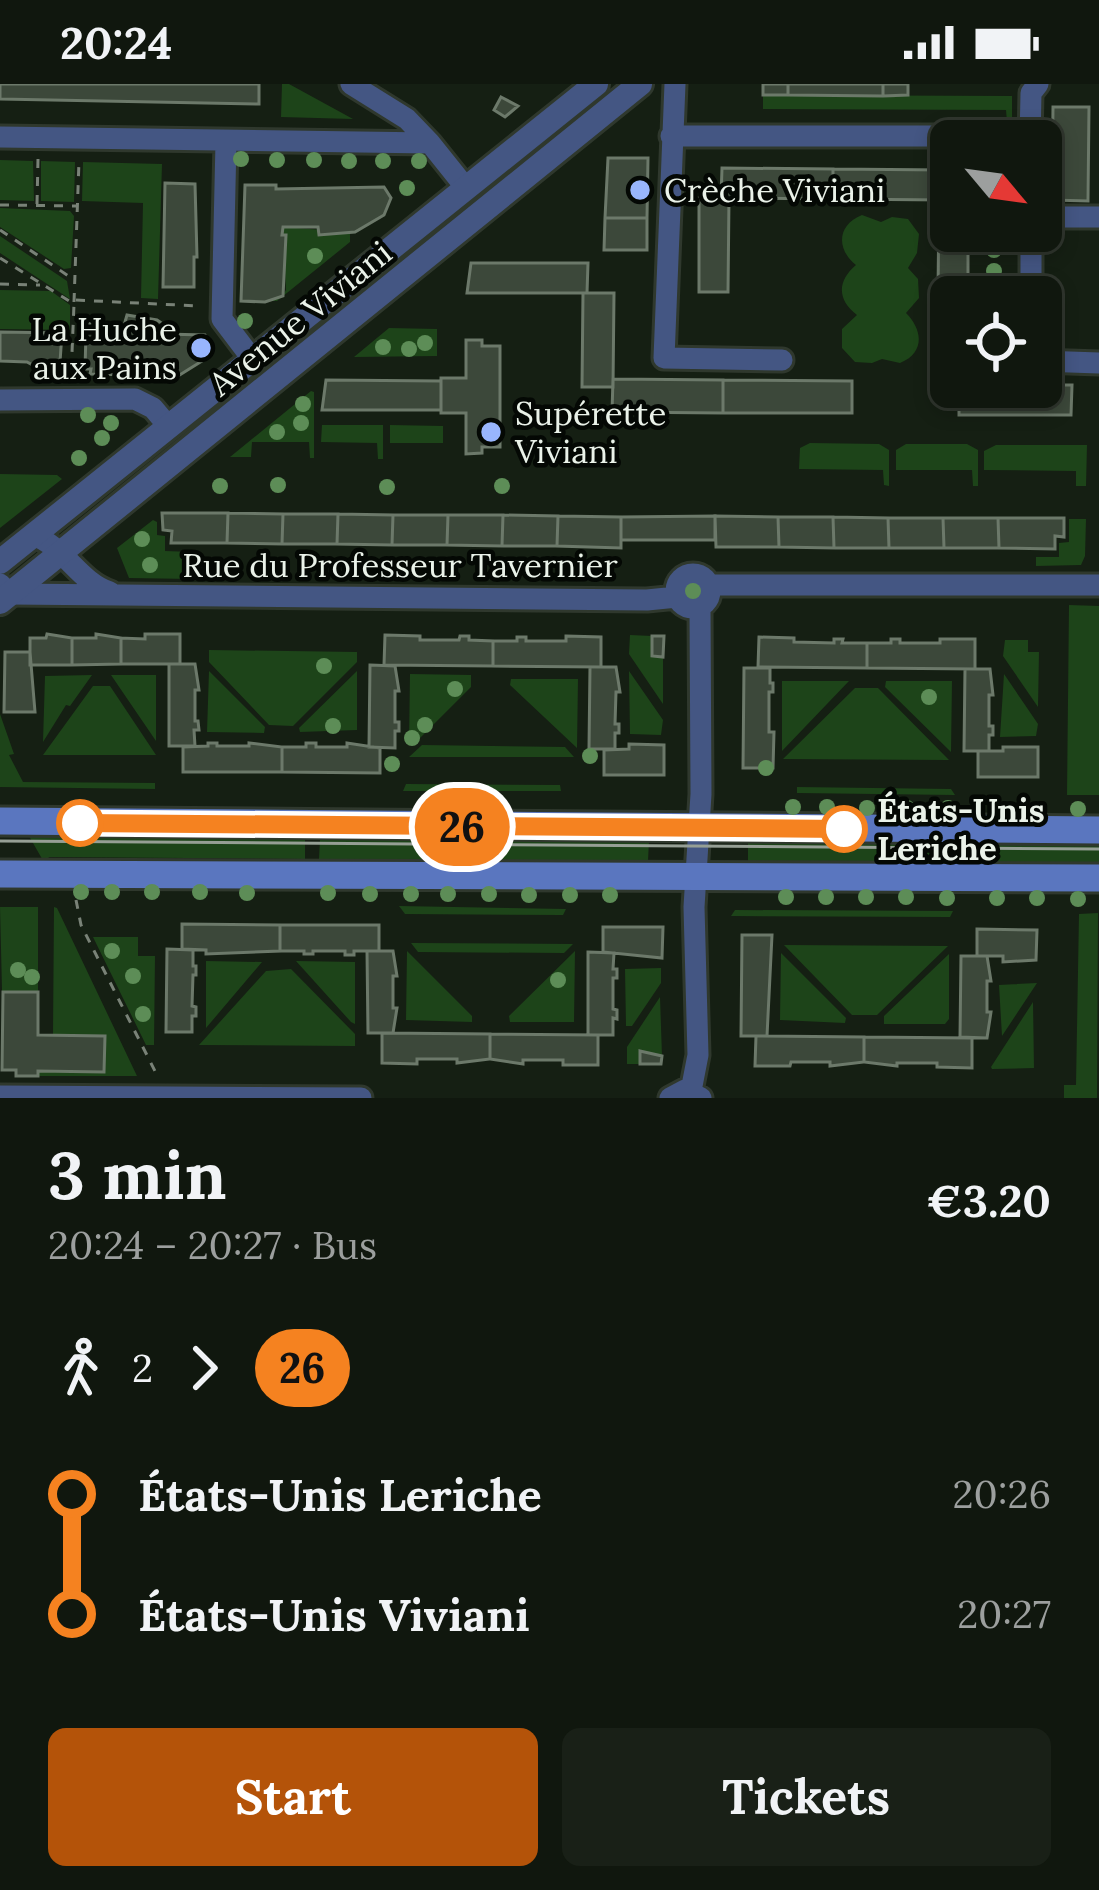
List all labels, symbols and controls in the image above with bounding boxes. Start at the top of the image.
text: 20:24 [60,14,172,71]
north arrow [930,120,1062,252]
map controls [930,120,1062,408]
place label: Crèche Viviani [664,169,885,211]
marker: Crèche Viviani [627,177,653,203]
street label: Avenue Viviani [199,231,400,405]
button: locate [930,276,1062,408]
place label: La Huche aux Pains [31,308,177,388]
marker: La Huche aux Pains [188,335,214,361]
place label: Supérette Viviani [514,392,666,472]
marker: Supérette Viviani [478,419,504,445]
street label: Rue du Professeur Tavernier [182,544,618,586]
line badge: 26 [408,788,516,866]
place label: États-Unis Leriche [877,789,1045,869]
text: 26 [439,800,485,854]
unlabelled marker [58,801,102,845]
marker: États-Unis Leriche [822,807,866,851]
text: 3 min [48,1133,227,1217]
text: €3.20 [926,1172,1051,1229]
text: 20:24 – 20:27 · Bus [48,1220,377,1270]
icon: walk [48,1335,114,1401]
icon: forward [171,1335,237,1401]
text: 26 [279,1341,326,1395]
text: 2 [132,1343,153,1393]
text: États-Unis Leriche [138,1466,542,1523]
text: 20:26 [953,1469,1051,1519]
text: États-Unis Viviani [138,1586,530,1643]
text: 20:27 [957,1589,1051,1639]
button: Start [48,1728,538,1866]
button: Tickets [562,1728,1051,1866]

